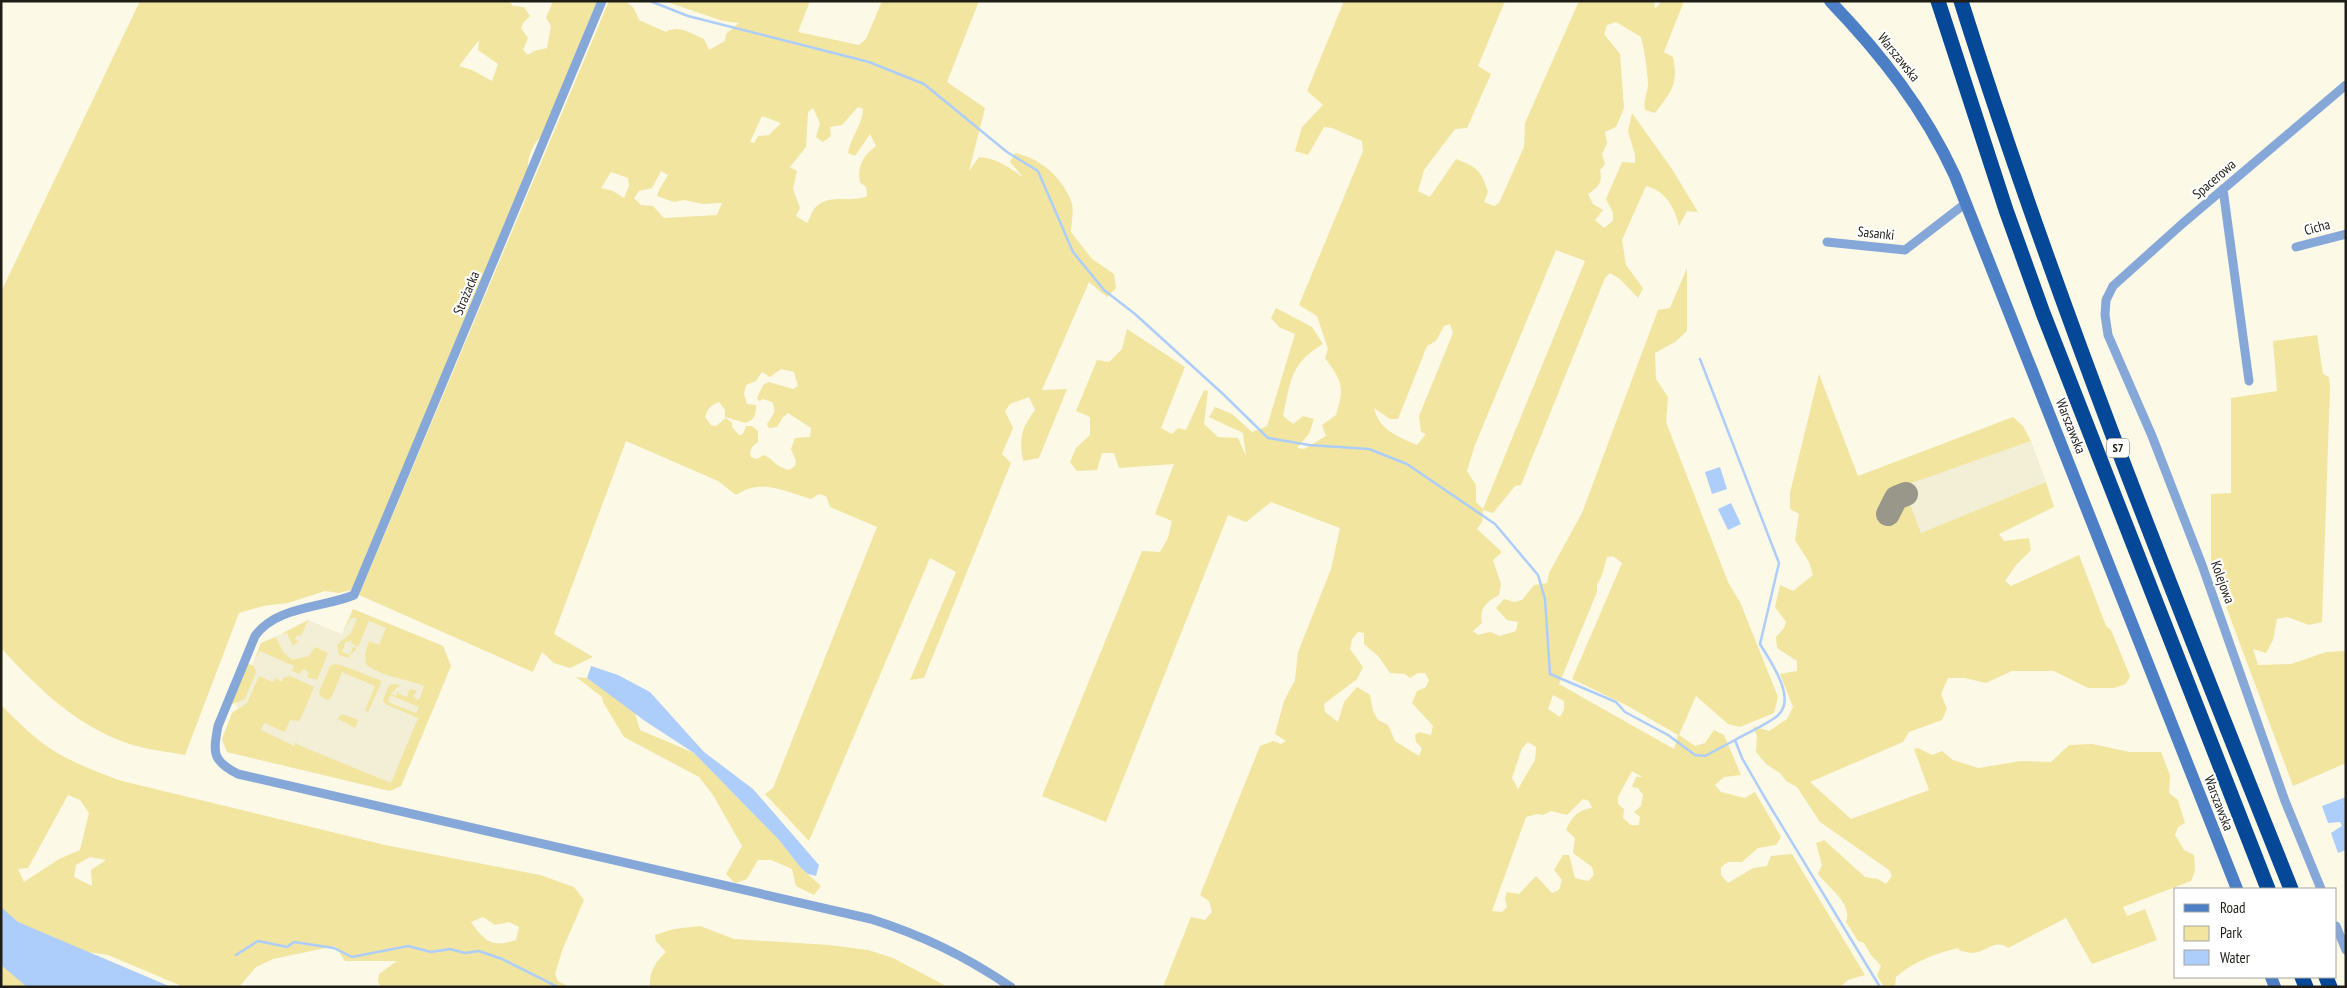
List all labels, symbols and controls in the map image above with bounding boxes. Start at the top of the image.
street label: Warszawska [1874,29,1924,85]
street label: Spacerowa [2189,155,2239,203]
street label: Cicha [2302,215,2332,239]
street label: Sasanki [1857,222,1895,244]
street label: Strażacka [449,268,483,318]
street label: Warszawska [2052,396,2090,456]
road number: S7 [2107,438,2129,458]
street label: Kolejowa [2207,558,2239,606]
street label: Warszawska [2200,773,2238,833]
legend [2174,888,2337,978]
text: Road [2220,898,2246,917]
text: Park [2220,923,2242,942]
text: Water [2220,948,2251,967]

